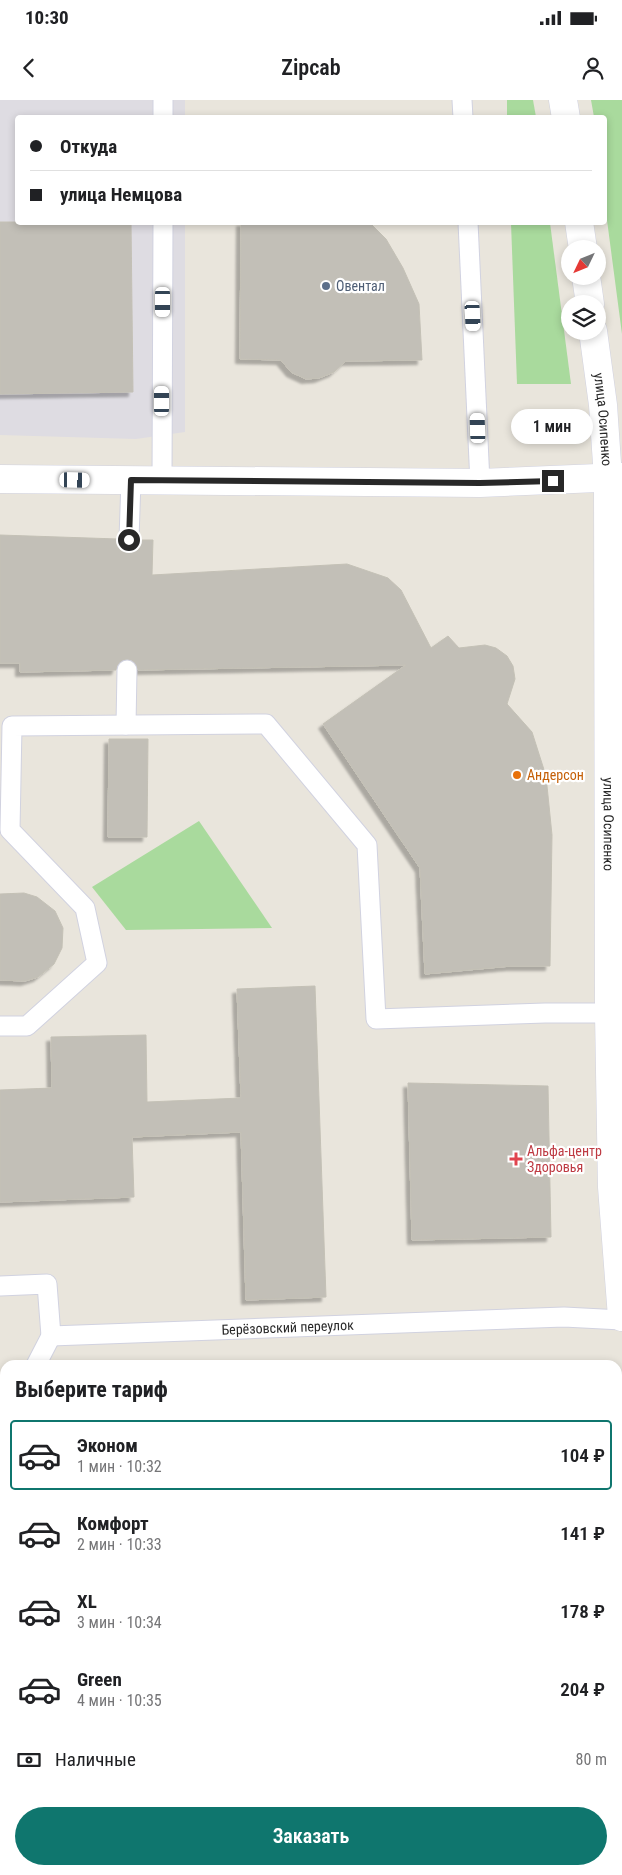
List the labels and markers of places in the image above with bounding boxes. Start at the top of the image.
place label: Овентал [336,278,385,294]
marker: Овентал [320,280,332,292]
place label: Андерсон [527,767,584,783]
marker: Андерсон [511,769,523,781]
place label: Альфа-центр Здоровья [527,1143,602,1175]
marker: Альфа-центр Здоровья [509,1152,523,1166]

